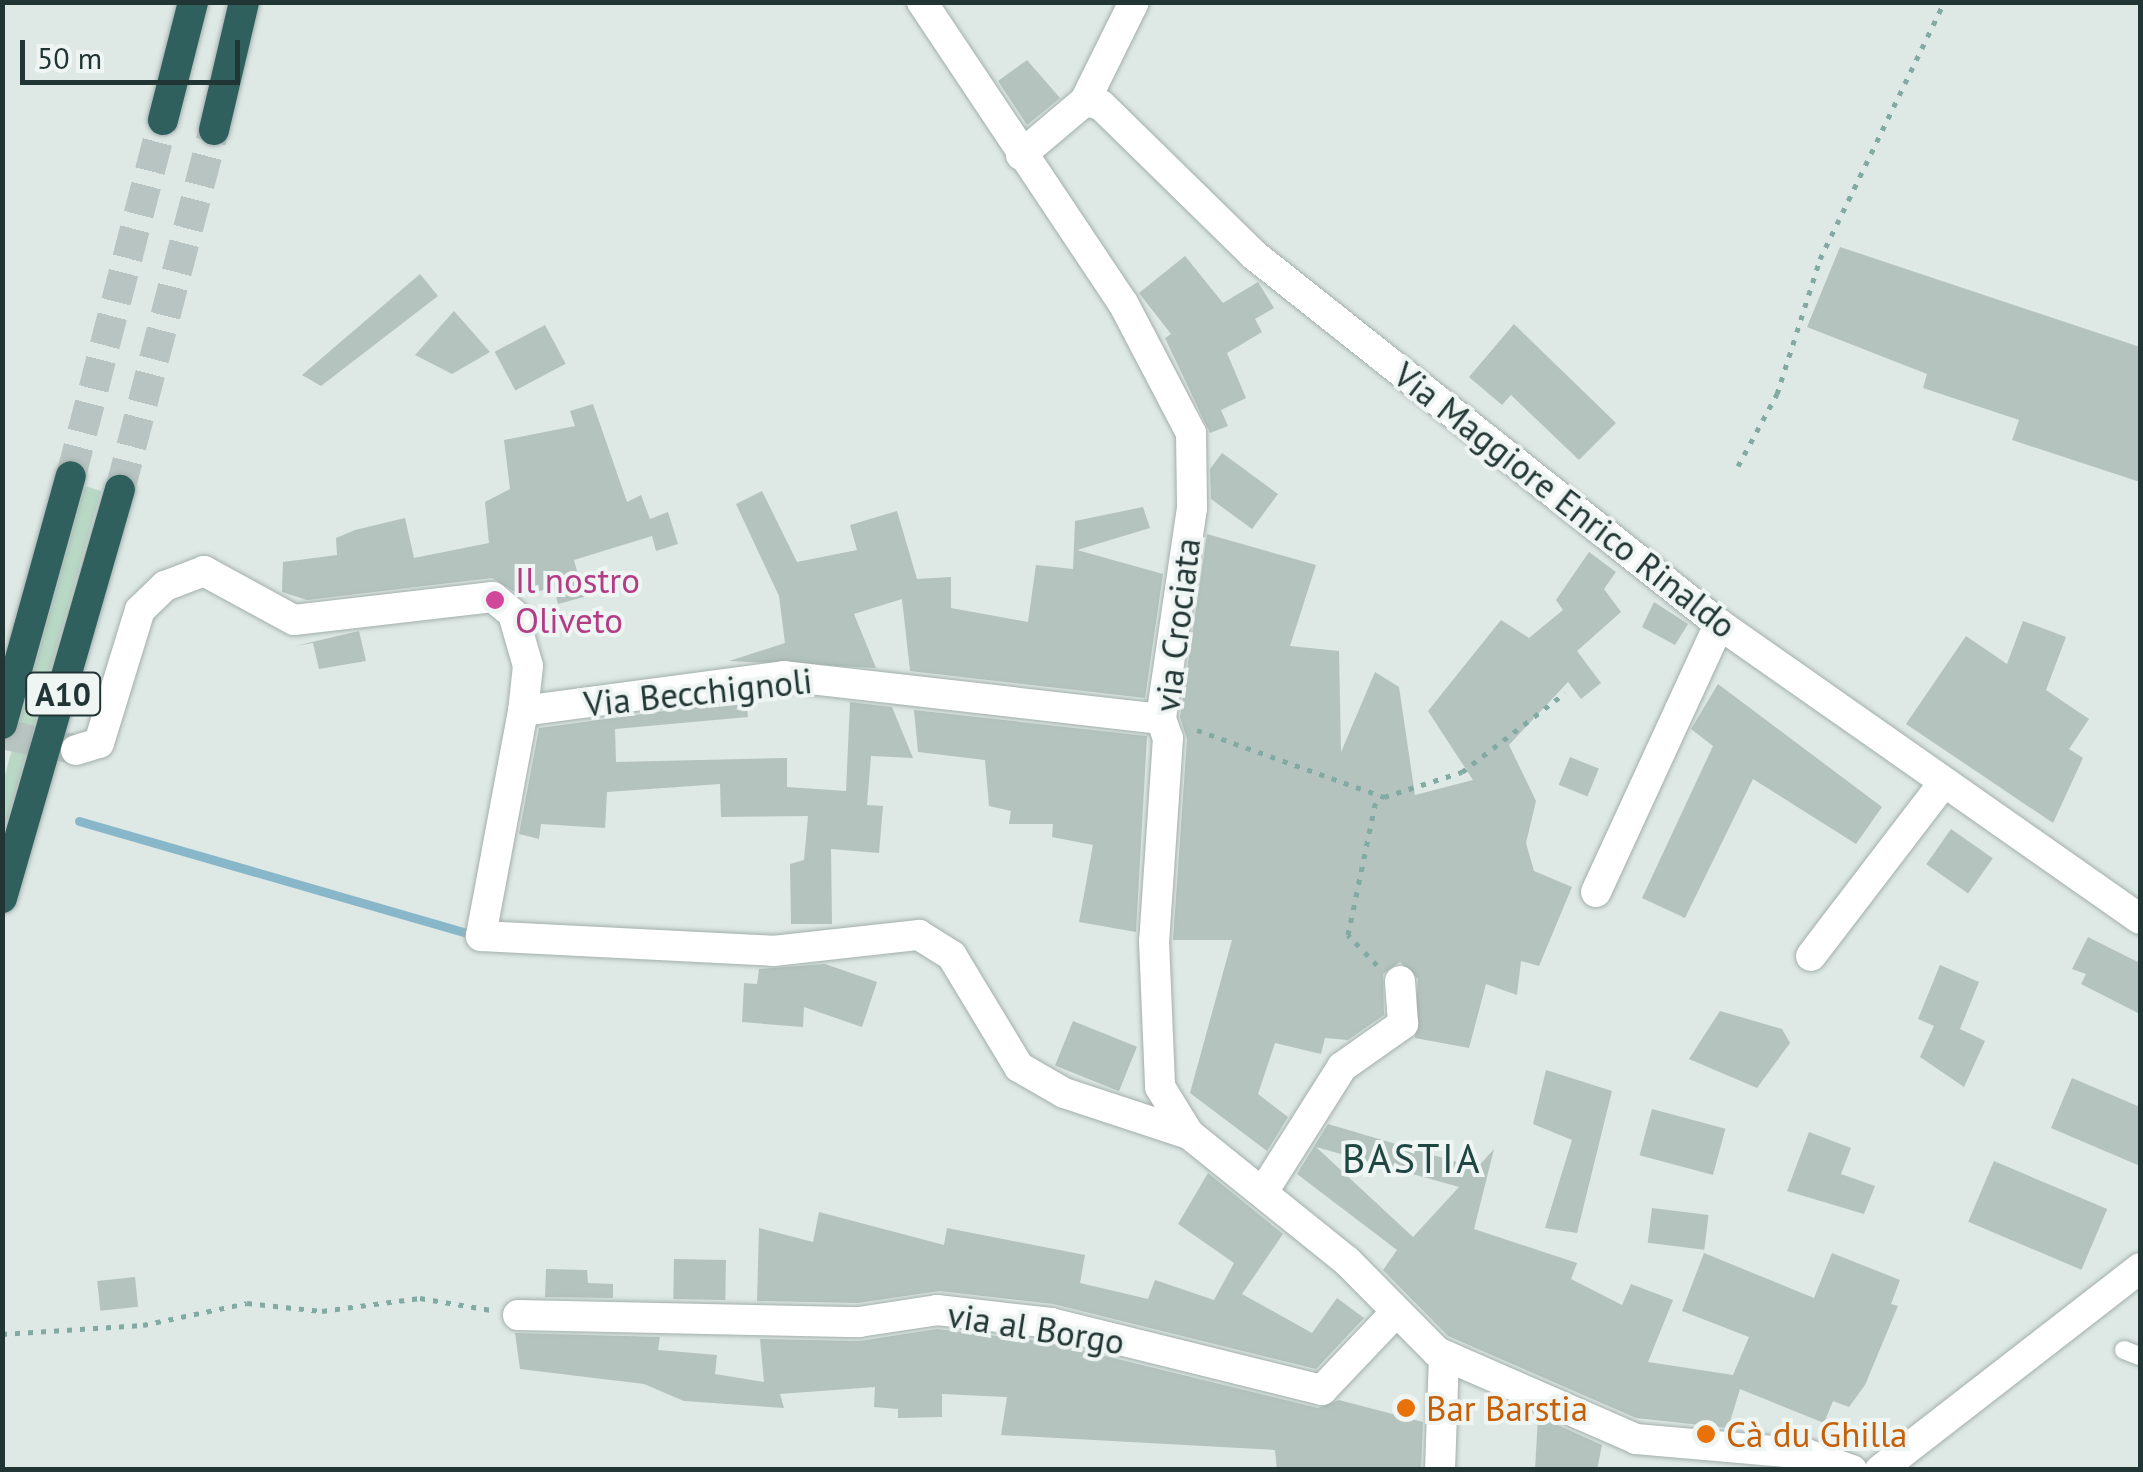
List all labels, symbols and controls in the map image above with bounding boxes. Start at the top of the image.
scale bar [25,20,245,82]
text: 50 m [37,38,102,77]
street label: Via Maggiore Enrico Rinaldo [1386,353,1744,647]
street label: via Crociata [1146,536,1208,714]
place label: Il nostro Oliveto [515,559,640,641]
marker: Il nostro Oliveto [484,589,506,611]
street label: Via Becchignoli [582,659,814,725]
road number: A10 [23,667,103,721]
district label: BASTIA [1342,1134,1482,1182]
street label: via al Borgo [945,1293,1127,1363]
place label: Bar Barstia [1426,1387,1588,1429]
marker: Bar Barstia [1395,1397,1417,1419]
place label: Cà du Ghilla [1726,1413,1907,1455]
marker: Cà du Ghilla [1695,1423,1717,1445]

